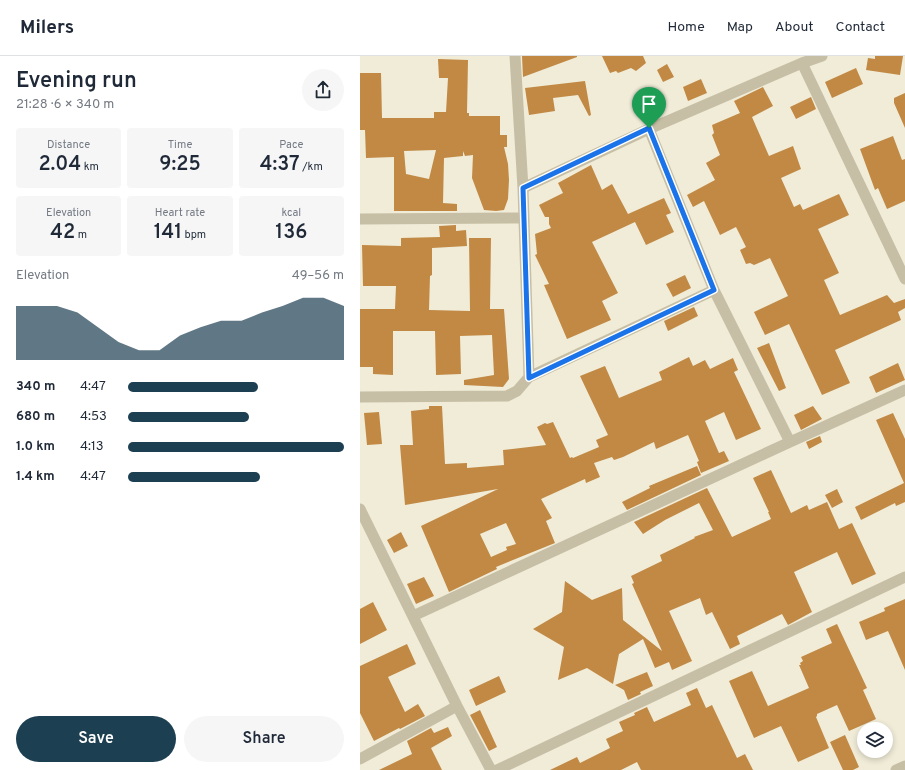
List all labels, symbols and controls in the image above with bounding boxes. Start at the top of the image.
text: Milers [20,16,74,40]
text: Home [668,19,705,36]
text: Map [727,19,753,36]
text: About [775,19,814,36]
text: Contact [836,19,885,36]
text: Evening run [16,68,137,95]
button: share [302,69,344,111]
pin [632,87,666,128]
icon: arrive [638,93,660,115]
text: 21:28 · 6 × 340 m [16,97,114,113]
text: Distance [47,138,90,152]
text: Time [168,138,192,152]
text: Pace [279,138,303,152]
text: 2.04 [38,152,81,178]
text: 9:25 [159,152,201,178]
text: 4:37 [260,152,300,178]
text: km [81,160,99,174]
text: /km [300,160,323,174]
text: Elevation [46,206,91,220]
text: Heart rate [155,206,205,220]
text: kcal [282,206,301,220]
text: 42 [50,220,75,246]
text: 141 [154,220,182,246]
text: 136 [275,220,307,246]
text: m [75,228,87,242]
text: bpm [182,228,206,242]
text: Elevation [16,268,69,284]
text: 49–56 m [292,268,344,284]
text: 340 m [16,379,55,395]
text: 4:47 [80,379,106,395]
text: 680 m [16,409,55,425]
text: 4:53 [80,409,107,425]
text: 1.0 km [16,439,55,455]
text: 4:13 [80,439,104,455]
text: 1.4 km [16,469,55,485]
text: 4:47 [80,469,106,485]
button: Save [16,716,176,762]
button: Share [184,716,344,762]
map controls [857,722,893,758]
button: layers [857,722,893,758]

